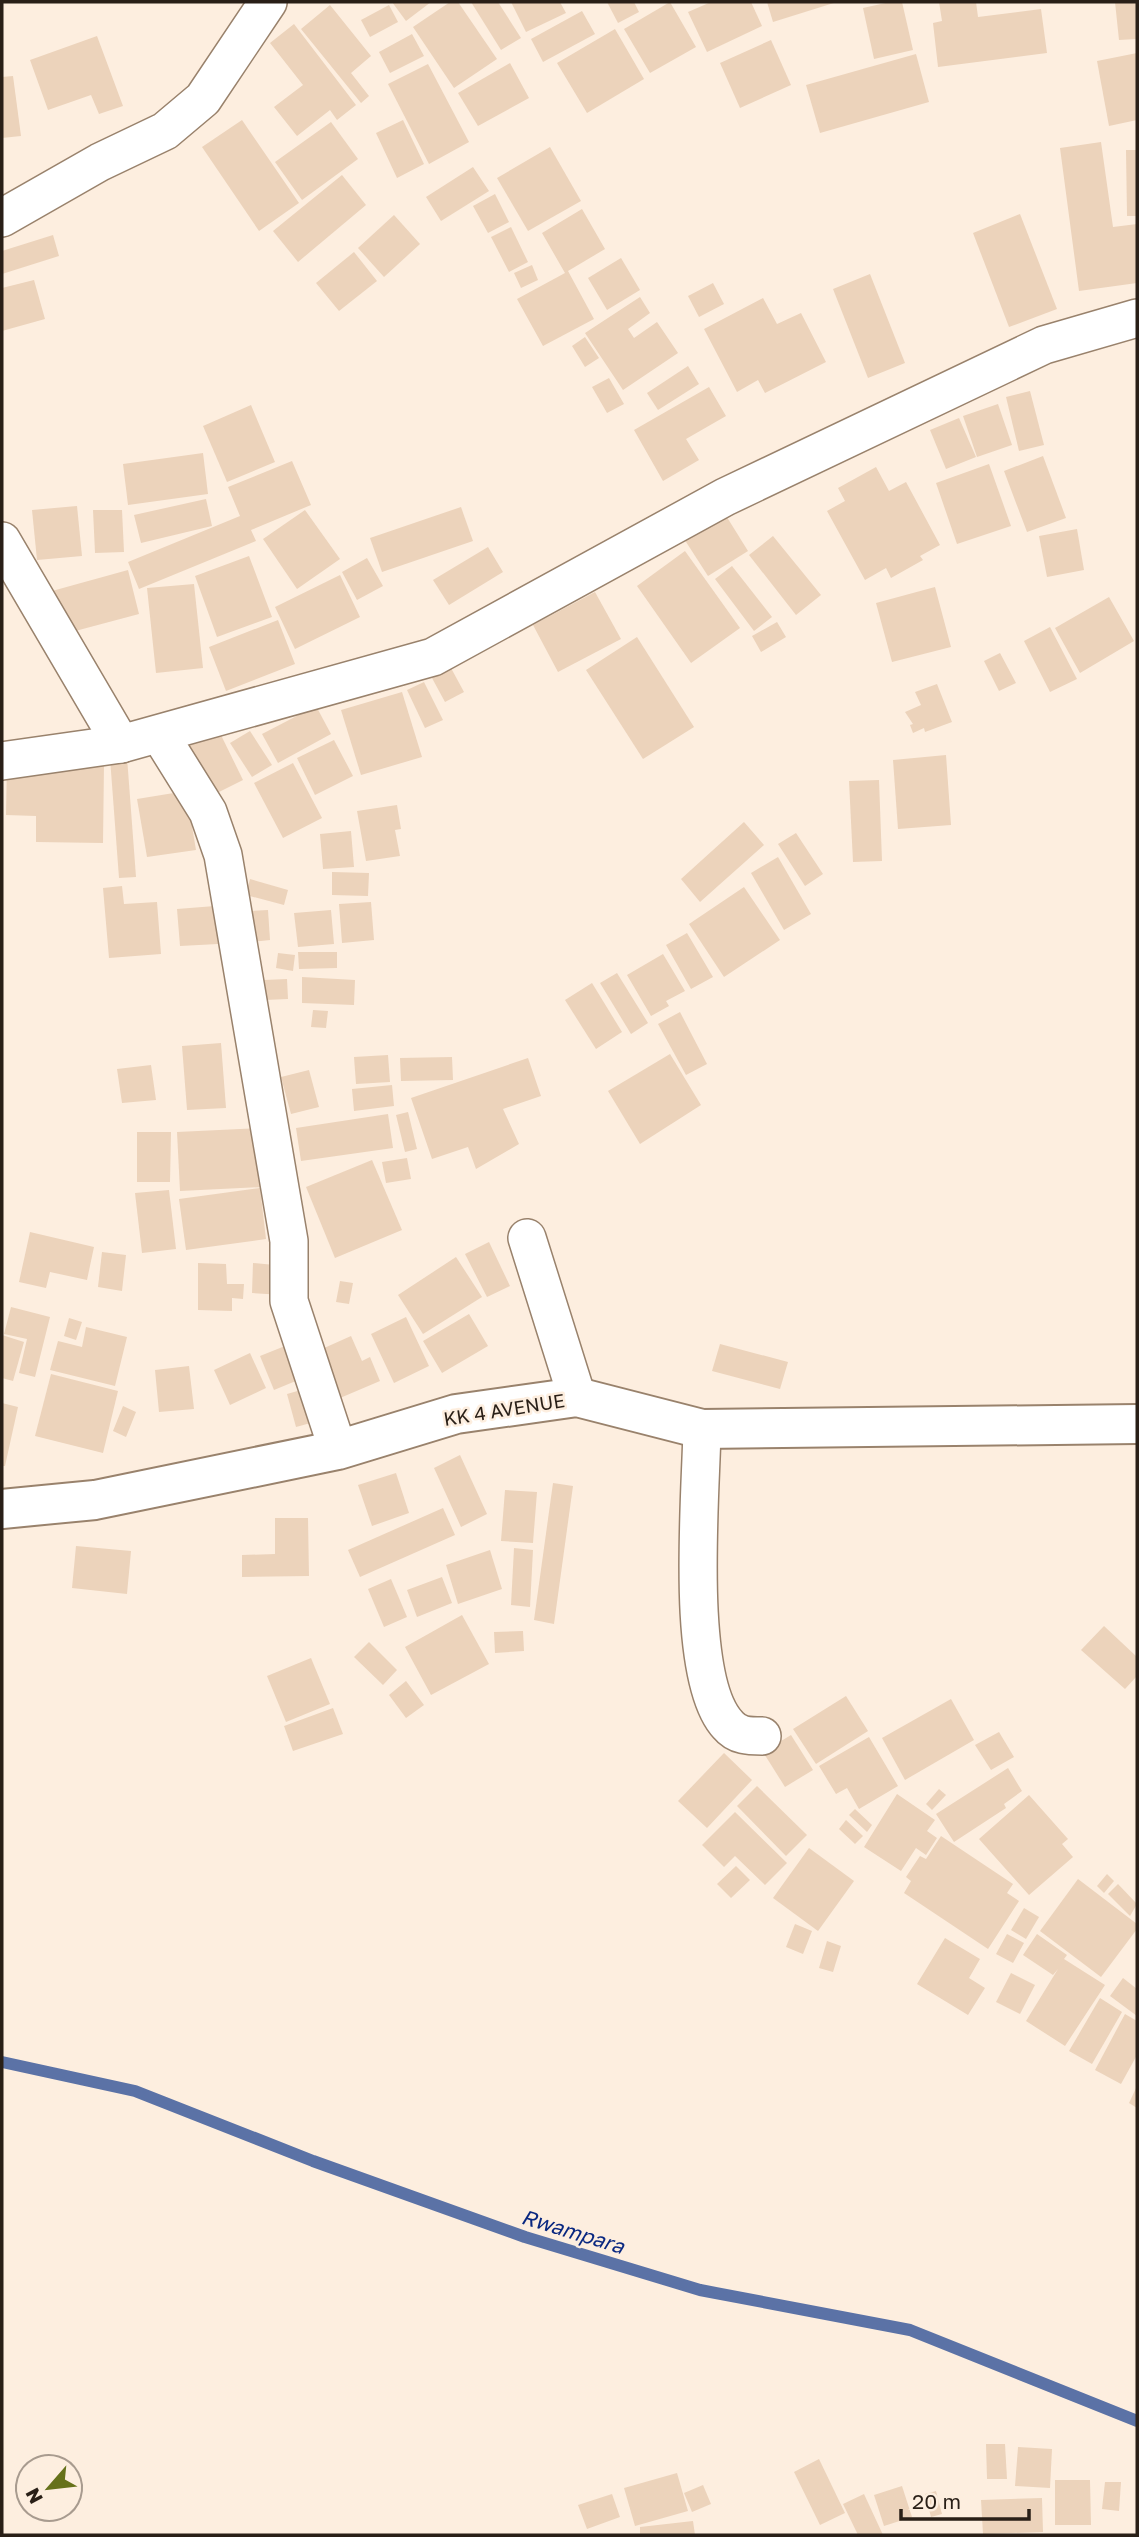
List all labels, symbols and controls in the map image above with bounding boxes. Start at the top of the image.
street label: KK 4 AVENUE [442,1388,566,1430]
water label: Rwampara [519,2203,629,2259]
north arrow [14,2453,84,2523]
scale bar [901,2478,1029,2522]
text: N [20,2484,47,2508]
text: 20 m [912,2488,961,2514]

